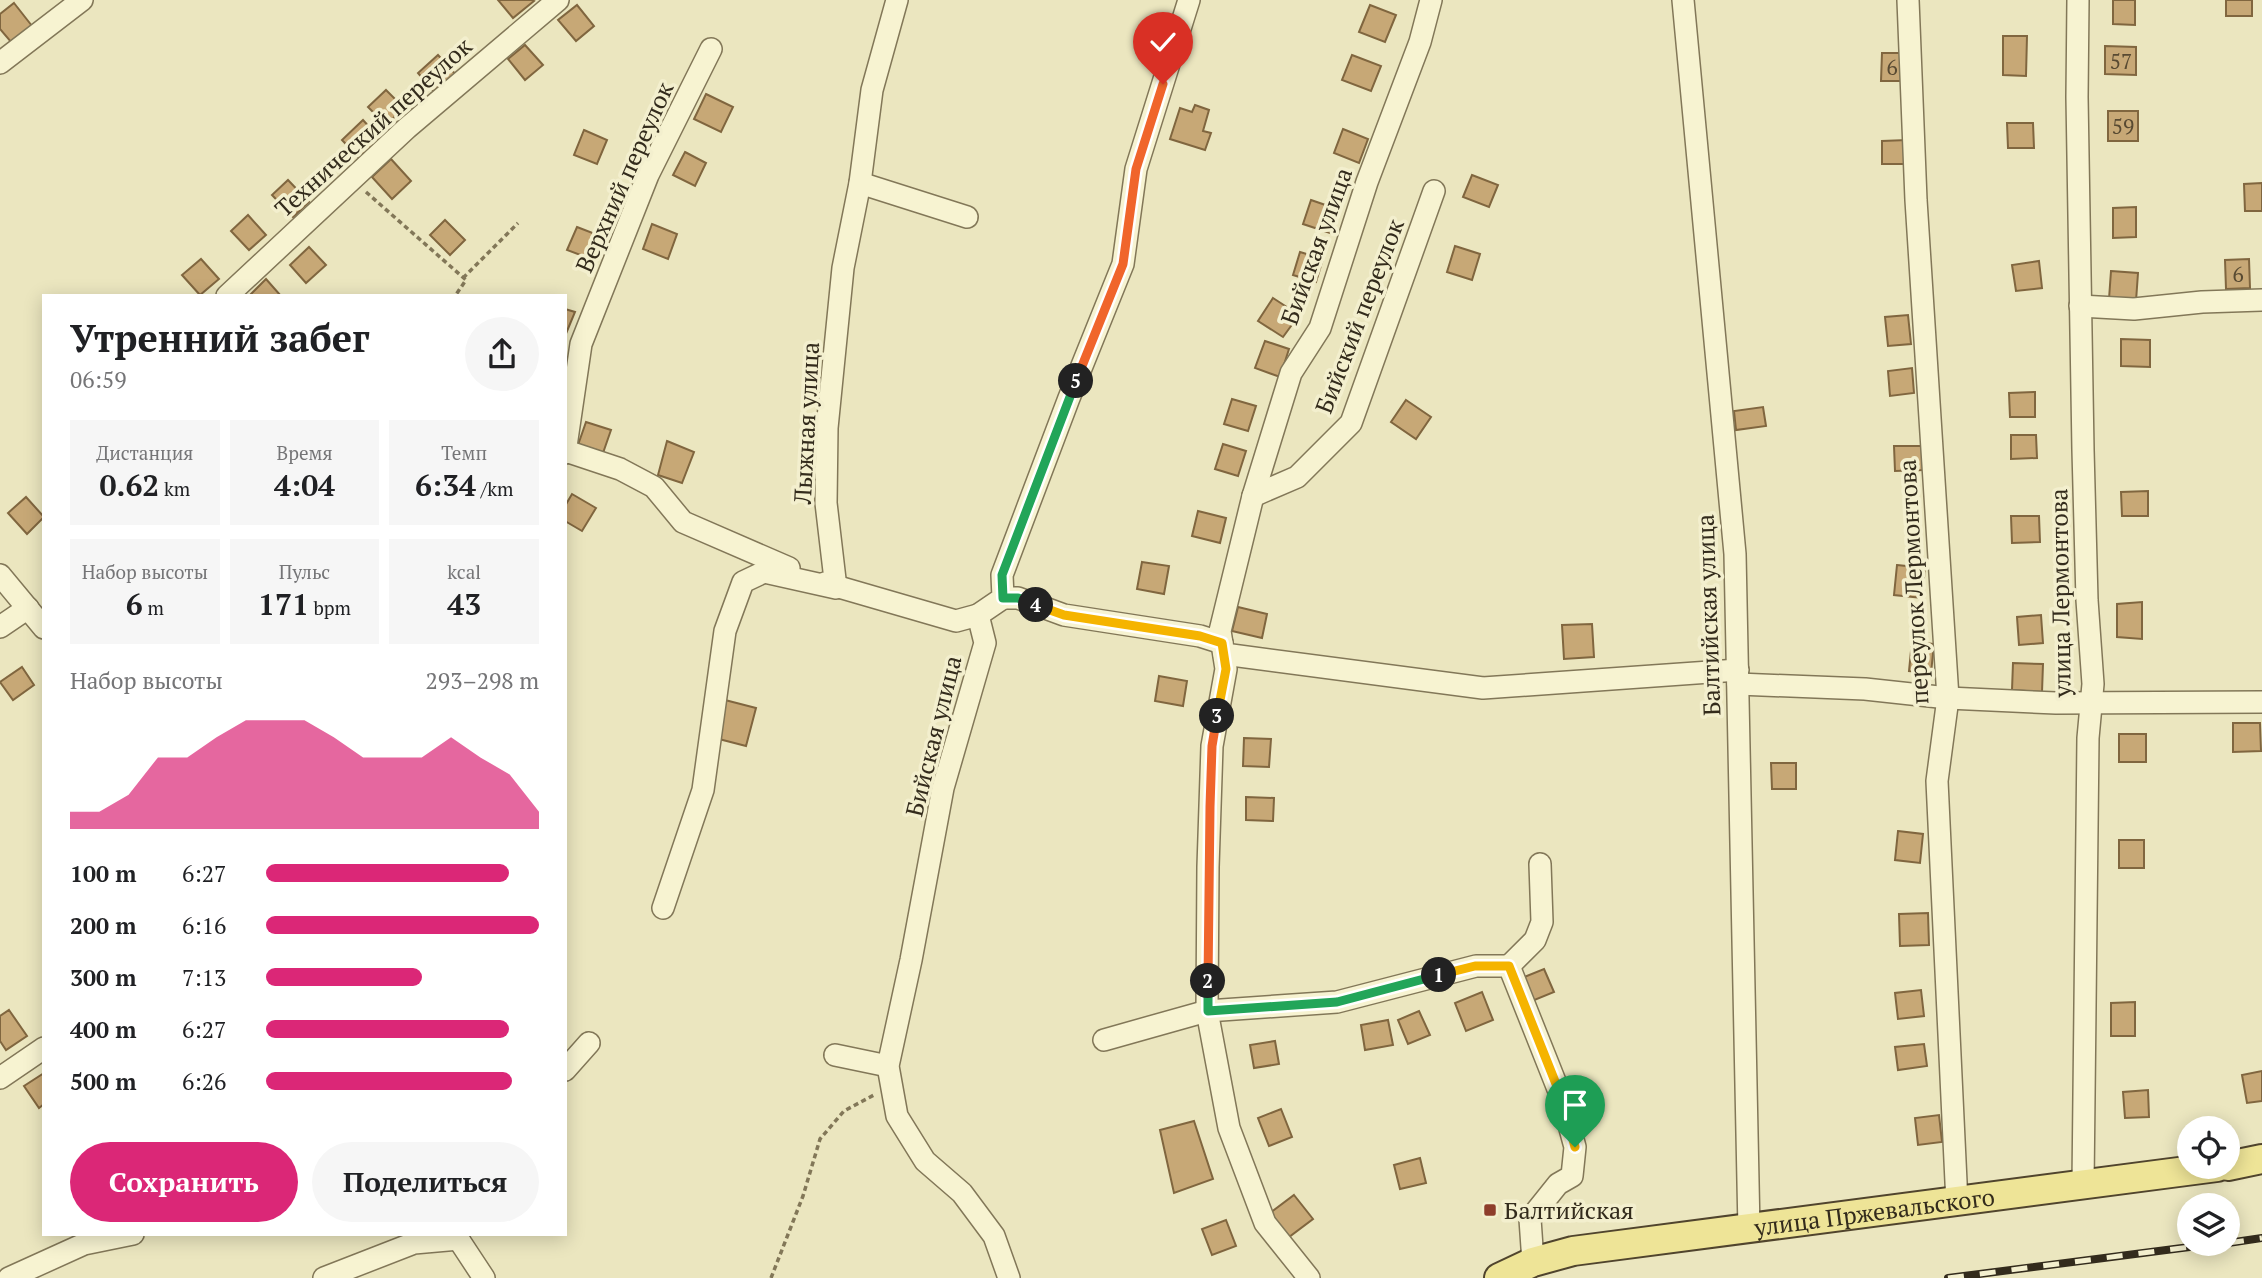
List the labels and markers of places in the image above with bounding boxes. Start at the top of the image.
pin [1133,12.0,1193,84]
pin: 5 [1058,364,1094,398]
pin: 4 [1018,588,1054,622]
pin: 3 [1200,698,1234,734]
pin: 1 [1422,958,1456,992]
pin: 2 [1190,964,1226,998]
pin [1545,1075,1605,1147]
place label: Балтийская [1504,1194,1634,1226]
marker: Балтийская [1482,1202,1498,1218]

